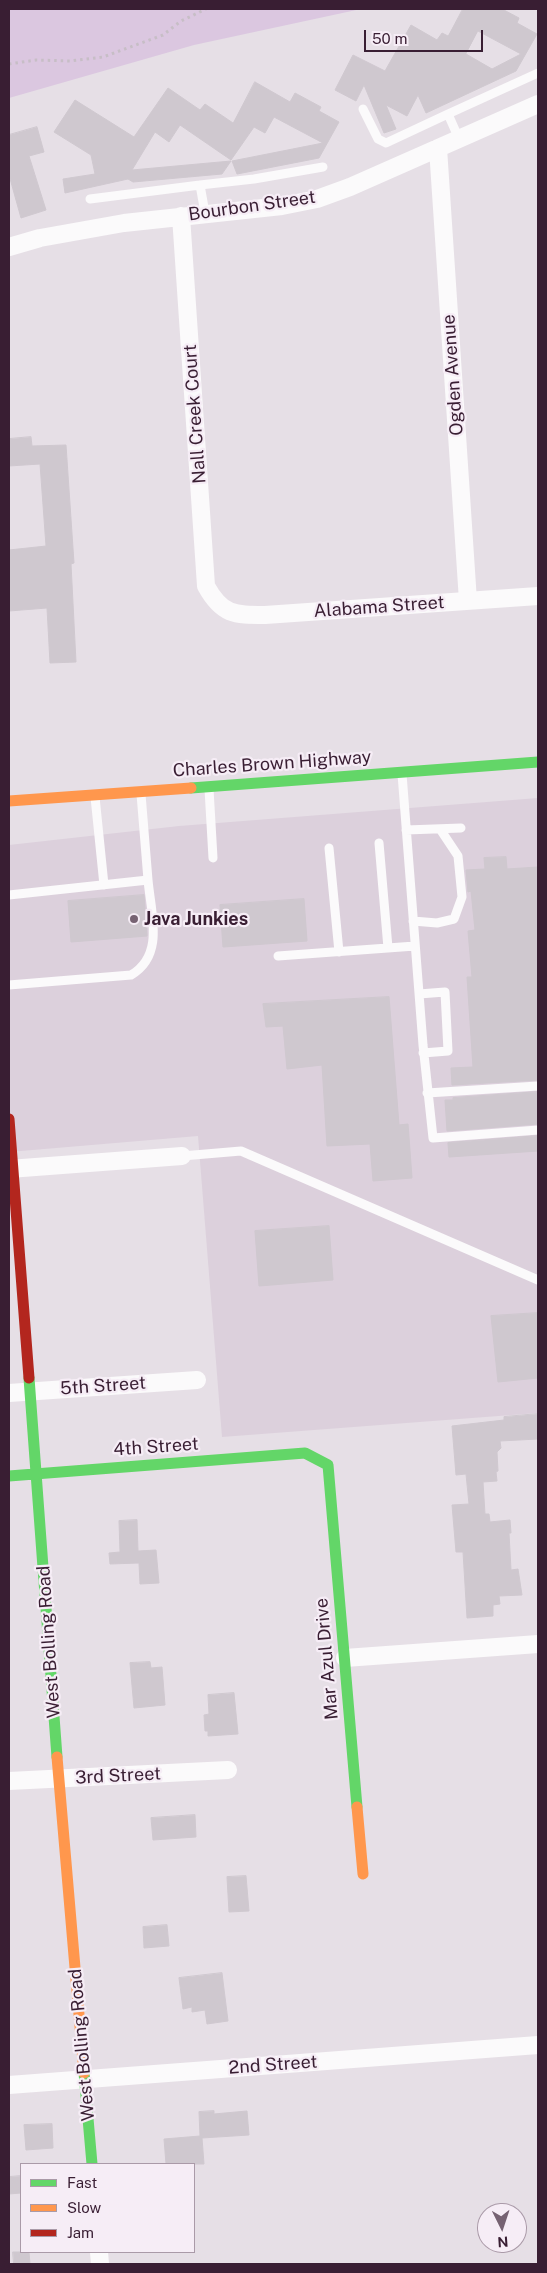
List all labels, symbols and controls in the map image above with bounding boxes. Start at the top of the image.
scale bar [367,20,486,52]
text: 50 m [372,30,407,47]
street label: Bourbon Street [187,186,317,226]
street label: Ogden Avenue [438,314,468,436]
street label: Nall Creek Court [179,344,211,484]
street label: Alabama Street [313,592,445,622]
street label: Charles Brown Highway [172,746,372,782]
place label: Java Junkies [144,908,248,930]
marker: Java Junkies [128,913,140,925]
street label: 5th Street [59,1372,147,1400]
street label: 4th Street [113,1433,199,1461]
street label: West Bolling Road [33,1565,65,1719]
street label: Mar Azul Drive [311,1597,343,1721]
street label: 3rd Street [75,1763,161,1789]
street label: West Bolling Road [65,1968,99,2122]
street label: 2nd Street [228,2051,318,2079]
legend [20,2163,195,2253]
text: Fast [67,2174,97,2191]
text: Slow [67,2199,101,2216]
north arrow [477,2203,527,2253]
text: Jam [67,2224,94,2241]
text: N [497,2234,509,2250]

